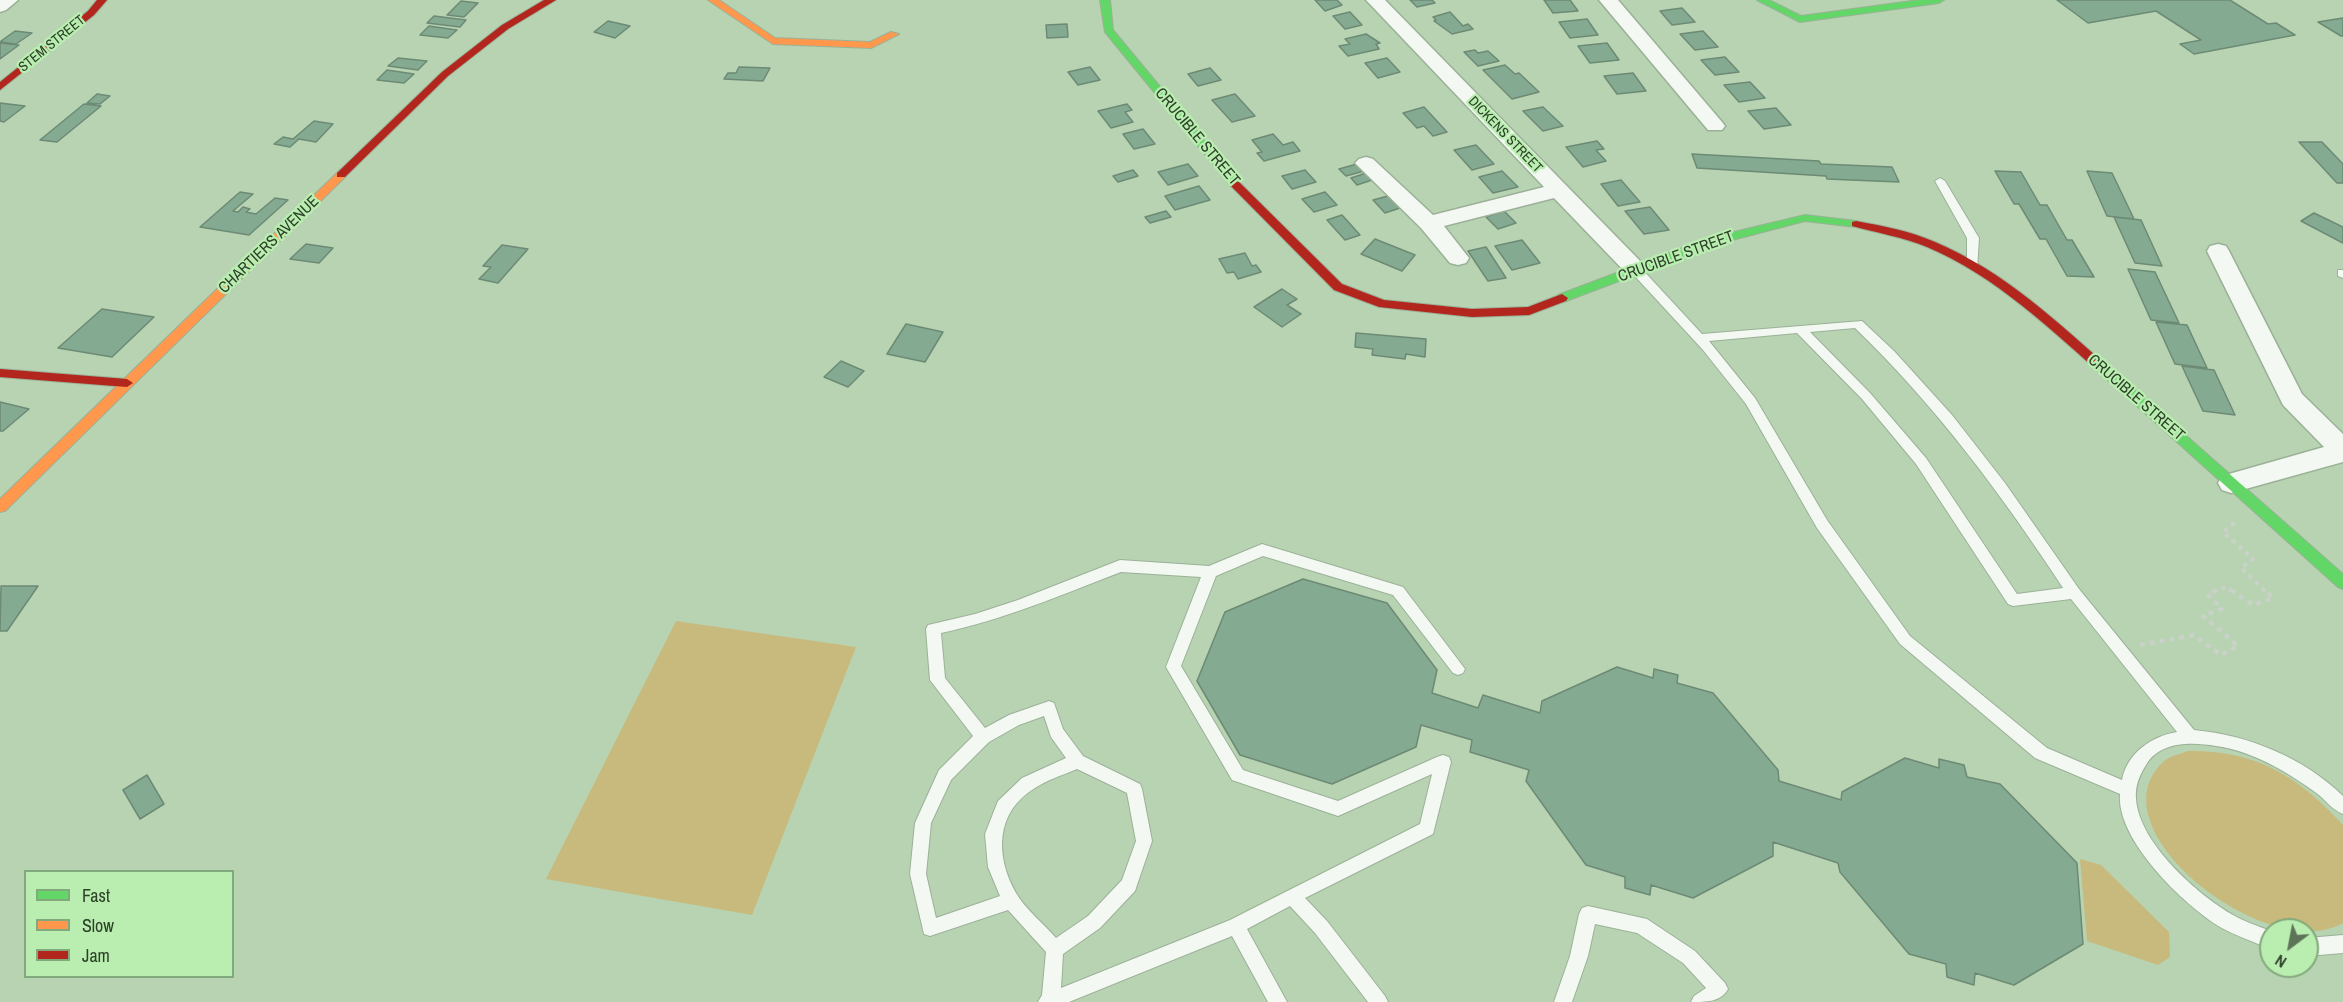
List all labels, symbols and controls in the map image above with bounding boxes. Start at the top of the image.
street label: STEM STREET [15,12,89,76]
street label: CRUCIBLE STREET [1151,84,1243,190]
street label: DICKENS STREET [1464,93,1546,177]
street label: CHARTIERS AVENUE [215,192,323,298]
street label: CRUCIBLE STREET [1616,227,1736,287]
street label: CRUCIBLE STREET [2084,351,2188,445]
legend [24,870,234,978]
text: Fast [82,883,110,908]
text: Slow [82,913,114,938]
north arrow [2259,918,2319,978]
text: Jam [82,943,110,968]
text: N [2271,950,2290,973]

